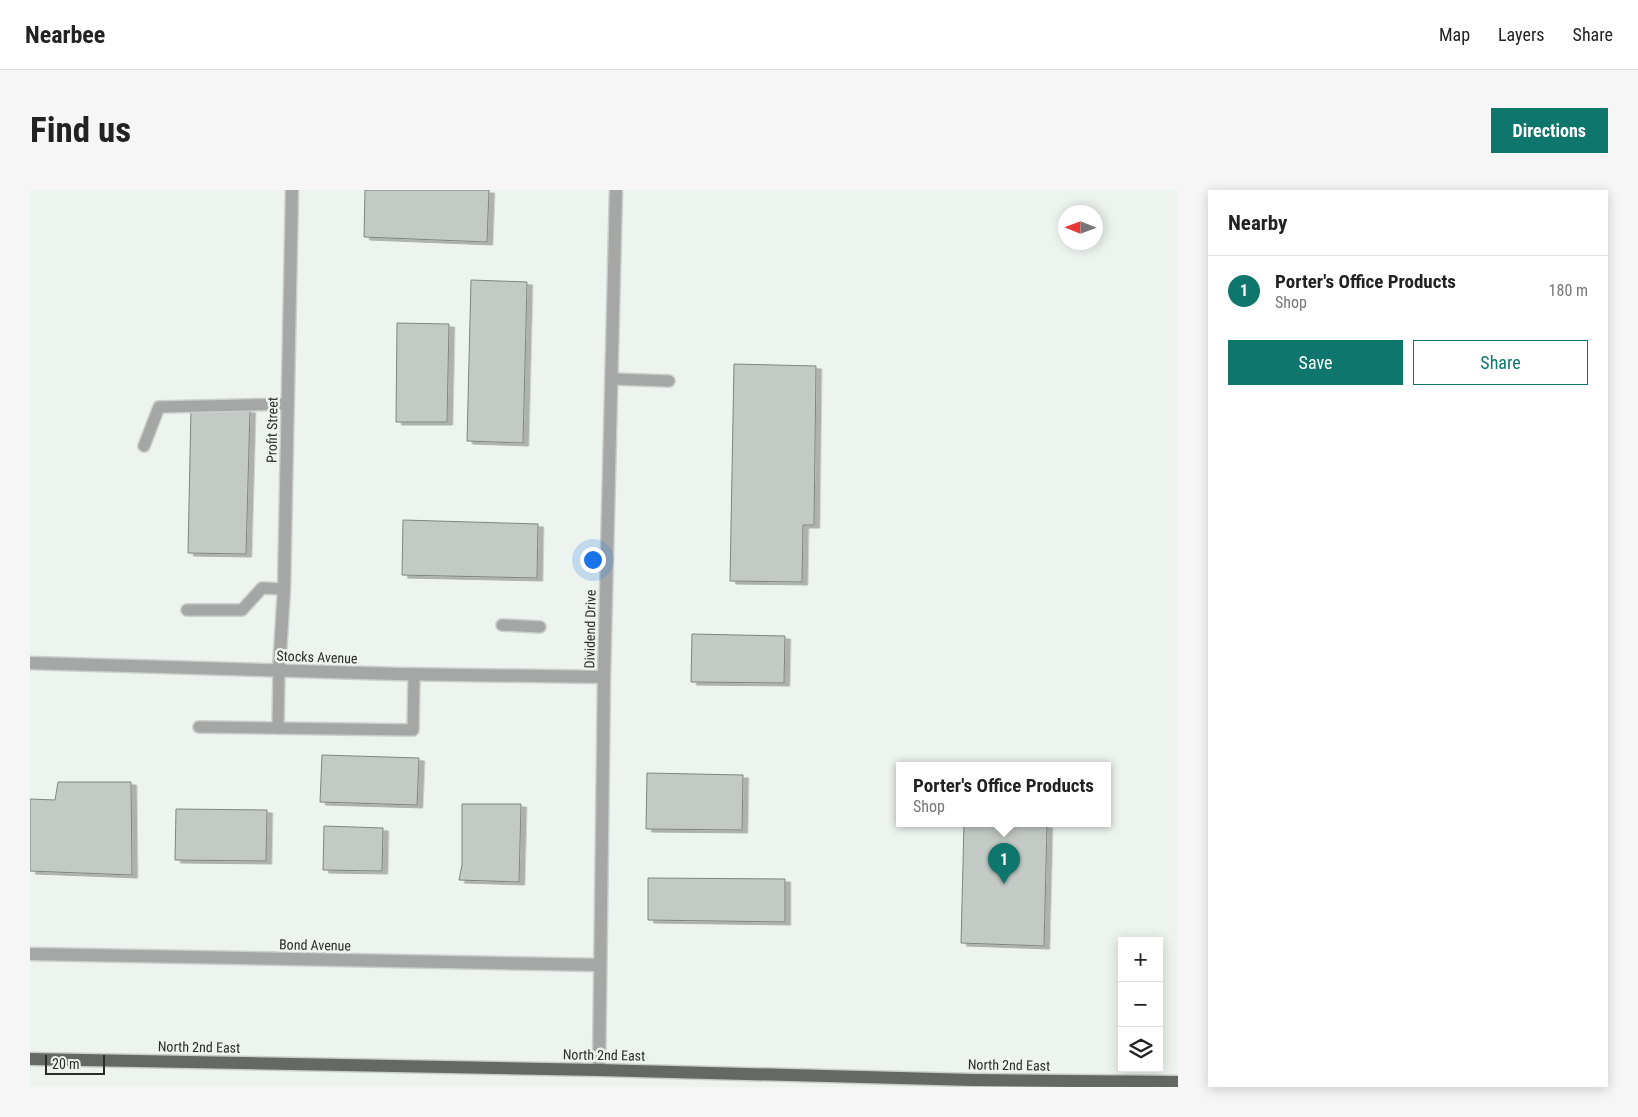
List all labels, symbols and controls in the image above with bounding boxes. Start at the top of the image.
text: Nearbee [25,21,105,49]
text: Map [1439,24,1470,45]
text: Layers [1498,24,1545,45]
text: Share [1573,24,1613,45]
button: Directions [1491,108,1608,153]
text: Find us [30,110,131,151]
north arrow [1058,205,1103,250]
text: Nearby [1228,211,1287,235]
text: Porter's Office Products [1275,270,1456,293]
text: 1 [1240,281,1248,300]
text: 180 m [1549,281,1588,300]
text: Shop [1275,293,1307,312]
button: Save [1228,340,1403,385]
button: Share [1413,340,1588,385]
street label: Profit Street [263,397,281,463]
your location [580,547,606,573]
street label: Dividend Drive [581,589,599,669]
street label: Stocks Avenue [276,648,358,666]
popup [896,762,1111,827]
text: Porter's Office Products [913,774,1094,797]
text: Shop [913,797,945,816]
pin: 1 [988,843,1020,884]
street label: Bond Avenue [279,936,352,954]
map controls [1118,937,1163,1072]
button: + [1118,937,1163,982]
button: − [1118,982,1163,1027]
button: layers [1118,1027,1163,1072]
street label: North 2nd East [158,1038,240,1056]
street label: North 2nd East [563,1046,645,1064]
scale bar [45,1052,105,1075]
text: 20 m [52,1056,80,1072]
street label: North 2nd East [968,1056,1050,1074]

